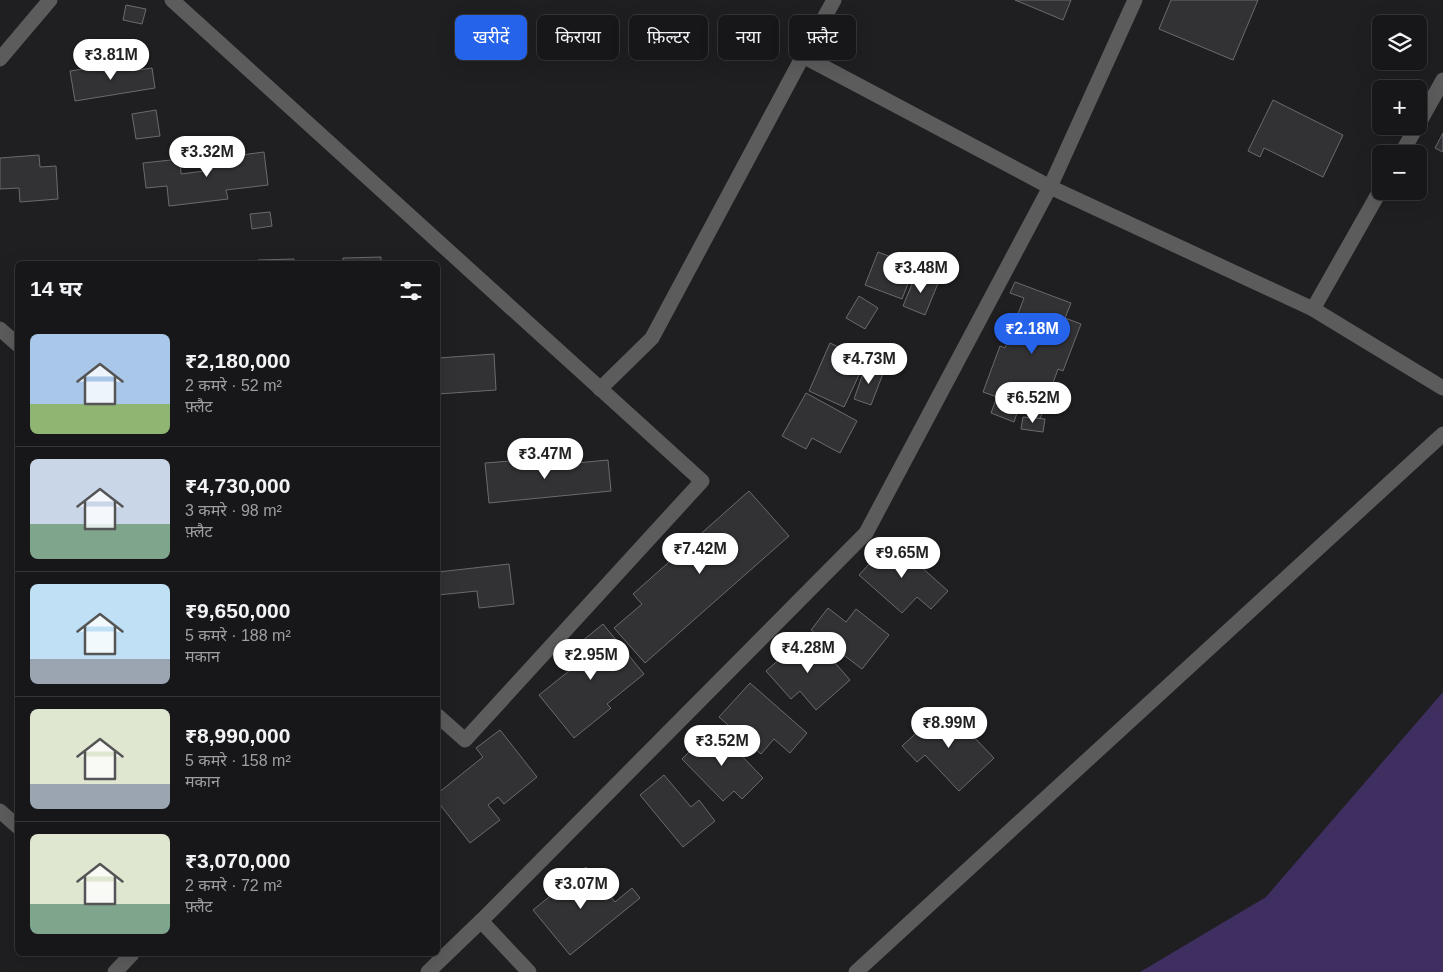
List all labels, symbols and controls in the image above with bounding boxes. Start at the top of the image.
chip: खरीदें [455,15,527,60]
chip: किराया [537,15,619,60]
chip: फ़िल्टर [629,15,708,60]
chip: नया [718,15,779,60]
chip: फ़्लैट [789,15,856,60]
map controls [1372,15,1427,200]
button: layers [1372,15,1427,70]
pin: ₹3.81M [70,38,152,81]
text: ₹3.81M [84,46,138,63]
button: + [1372,80,1427,135]
pin: ₹3.32M [166,136,248,178]
text: ₹3.32M [180,143,234,160]
button: − [1372,145,1427,200]
pin: ₹3.48M [880,252,962,294]
text: ₹3.48M [894,259,948,276]
text: 14 घर [30,277,82,300]
icon: filters [397,277,425,305]
pin: ₹2.18M [991,312,1073,355]
text: ₹2.18M [1005,320,1059,337]
pin: ₹4.73M [828,342,910,385]
text: ₹2,180,000 [185,349,290,372]
text: ₹4.73M [842,350,896,367]
icon: home [70,354,130,414]
text: 2 कमरे · 52 m² [185,377,282,394]
pin: ₹6.52M [992,382,1074,424]
text: ₹6.52M [1006,389,1060,406]
text: फ़्लैट [185,398,213,415]
pin: ₹3.47M [504,438,586,480]
text: ₹3.47M [518,445,572,462]
text: ₹4,730,000 [185,474,290,497]
icon: home [70,479,130,539]
text: 3 कमरे · 98 m² [185,502,282,519]
text: फ़्लैट [185,523,213,540]
pin: ₹7.42M [659,532,741,575]
pin: ₹9.65M [861,536,943,579]
text: ₹7.42M [673,540,727,557]
text: ₹9.65M [875,544,929,561]
text: ₹9,650,000 [185,599,290,622]
icon: home [70,604,130,664]
text: 5 कमरे · 188 m² [185,627,291,644]
pin: ₹4.28M [767,632,849,674]
pin: ₹2.95M [550,638,632,681]
text: ₹4.28M [781,639,835,656]
text: ₹2.95M [564,646,618,663]
text: मकान [185,648,220,665]
pin: ₹8.99M [908,706,990,749]
text: ₹8.99M [922,714,976,731]
text: ₹8,990,000 [185,724,290,747]
pin: ₹3.52M [681,724,763,767]
icon: home [70,729,130,789]
text: ₹3.52M [695,732,749,749]
text: 5 कमरे · 158 m² [185,752,291,769]
text: मकान [185,773,220,790]
text: ₹3,070,000 [185,849,290,872]
icon: home [70,854,130,914]
pin: ₹3.07M [540,868,622,910]
text: ₹3.07M [554,875,608,892]
text: 2 कमरे · 72 m² [185,877,282,894]
text: फ़्लैट [185,898,213,915]

